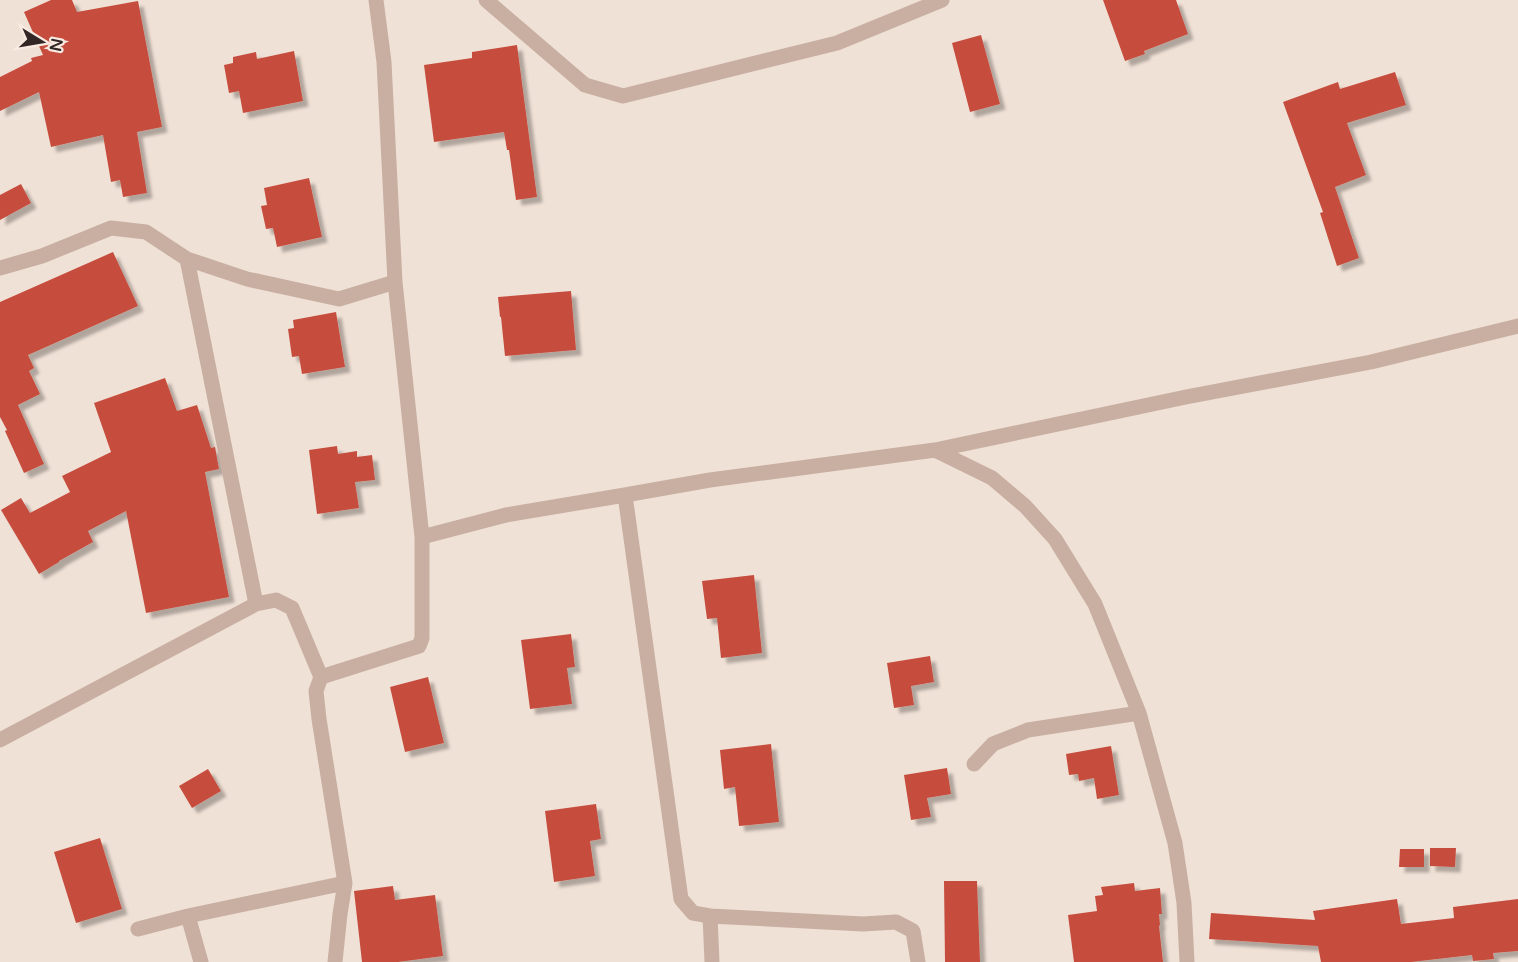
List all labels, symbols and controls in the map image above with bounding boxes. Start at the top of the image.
north arrow [12,12,72,72]
text: N [45,36,67,53]

